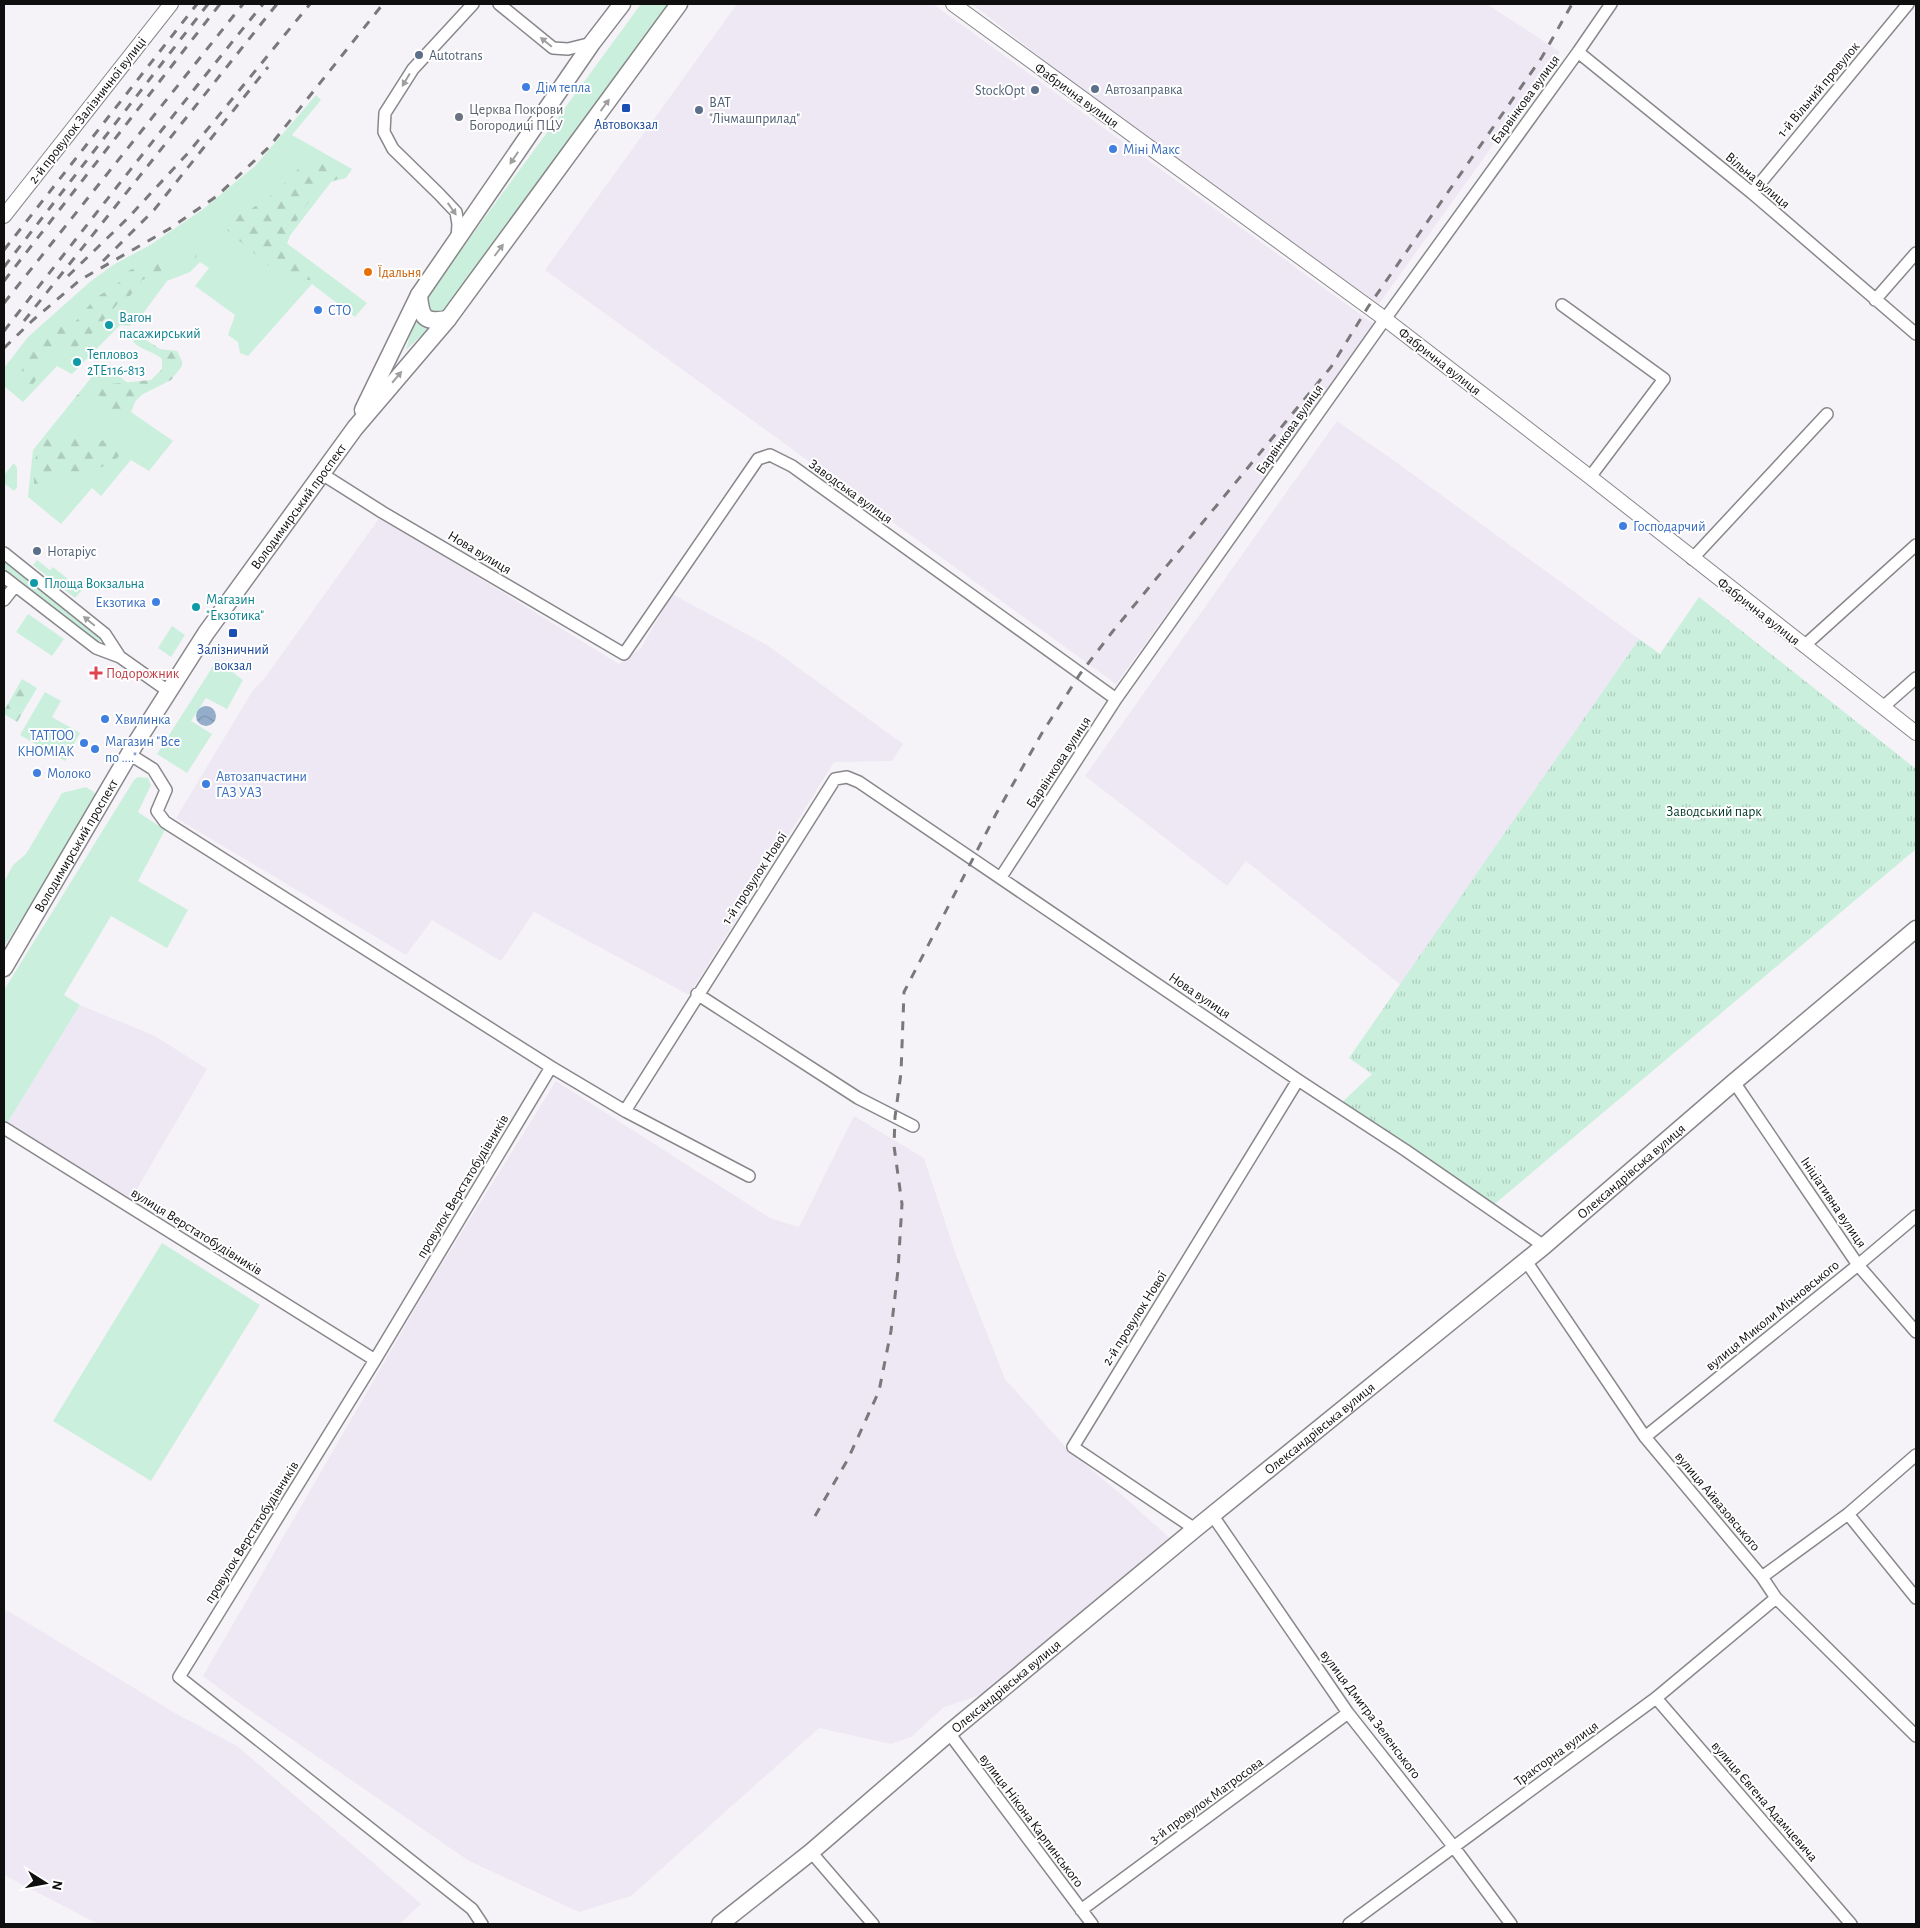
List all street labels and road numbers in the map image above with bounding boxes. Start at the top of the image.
street label: 2-й провулок Залізничної вулиці [26,35,149,187]
street label: 1-й Вільний провулок [1775,39,1863,140]
street label: Барвінкова вулиця [1489,53,1563,147]
street label: Фабрична вулиця [1032,61,1121,131]
street label: Вільна вулиця [1722,150,1792,212]
street label: Фабрична вулиця [1396,325,1483,398]
street label: Барвінкова вулиця [1254,382,1326,477]
street label: Володимирський проспект [249,441,350,572]
street label: Заводська вулиця [806,457,895,527]
street label: Нова вулиця [445,528,514,577]
street label: Фабрична вулиця [1715,575,1802,648]
street label: Барвінкова вулиця [1024,714,1094,811]
street label: Володимирський проспект [32,776,121,915]
street label: 1-й провулок Нової [720,829,790,927]
street label: Нова вулиця [1166,970,1233,1022]
street label: провулок Верстатобудівників [414,1112,511,1261]
street label: Олександрівська вулиця [1575,1121,1688,1222]
street label: Ініціативна вулиця [1798,1155,1869,1251]
street label: вулиця Верстатобудівників [128,1186,265,1278]
street label: вулиця Миколи Міхновського [1703,1258,1842,1374]
street label: 2-й провулок Нової [1100,1268,1170,1368]
street label: Олександрівська вулиця [1262,1380,1378,1478]
street label: вулиця Айвазовського [1672,1449,1763,1554]
street label: провулок Верстатобудівників [202,1459,301,1606]
street label: Олександрівська вулиця [949,1637,1064,1736]
street label: вулиця Дмитра Зеленського [1317,1648,1423,1782]
street label: Тракторна вулиця [1512,1719,1601,1789]
street label: вулиця Євгена Адамцевича [1708,1739,1821,1865]
street label: вулиця Нікона Карпинського [977,1751,1086,1890]
street label: 3-й провулок Матросова [1147,1755,1266,1847]

